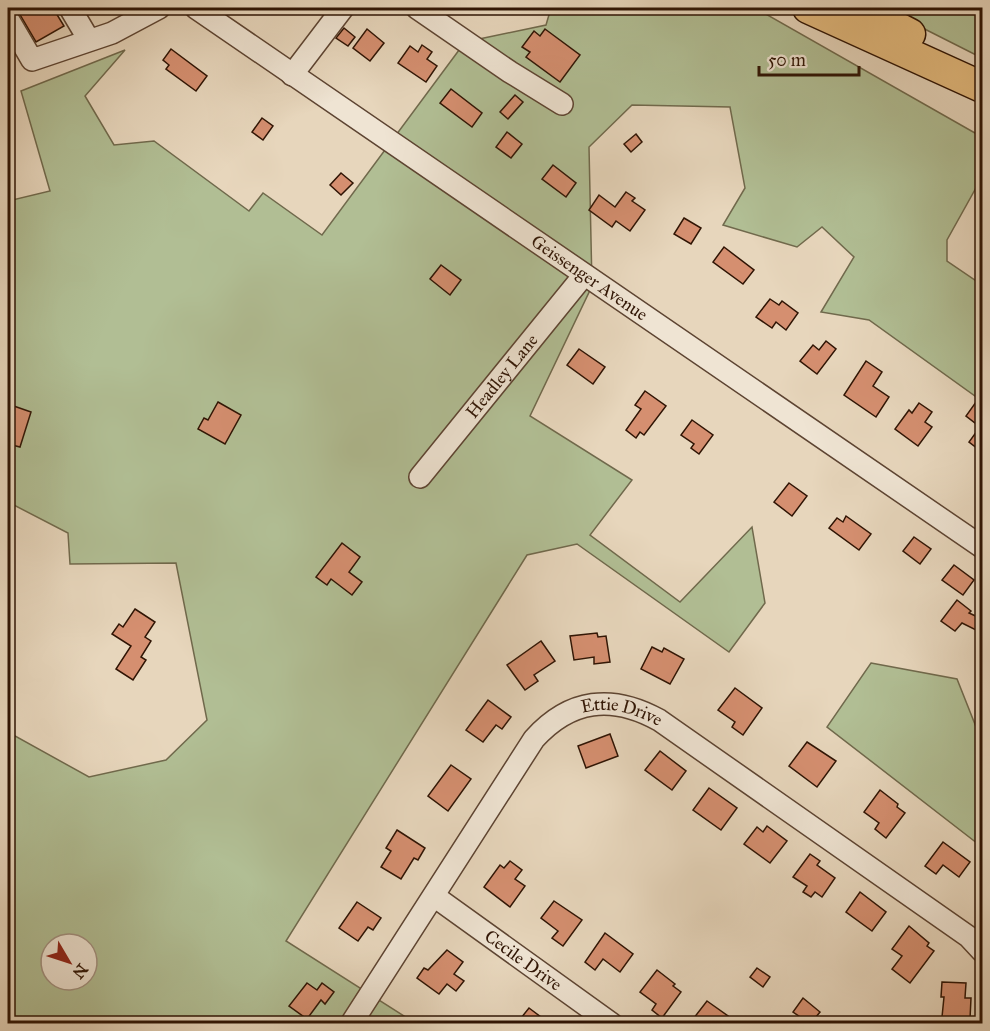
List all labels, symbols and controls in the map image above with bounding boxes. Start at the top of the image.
scale bar [759,39,860,77]
text: 50 m [768,49,806,71]
street label: Geissenger Avenue [527,230,652,325]
street label: Headley Lane [461,329,543,423]
street label: Ettie Drive [579,693,666,731]
street label: Cecile Drive [480,925,566,995]
north arrow [39,932,99,992]
text: N [68,960,92,983]

